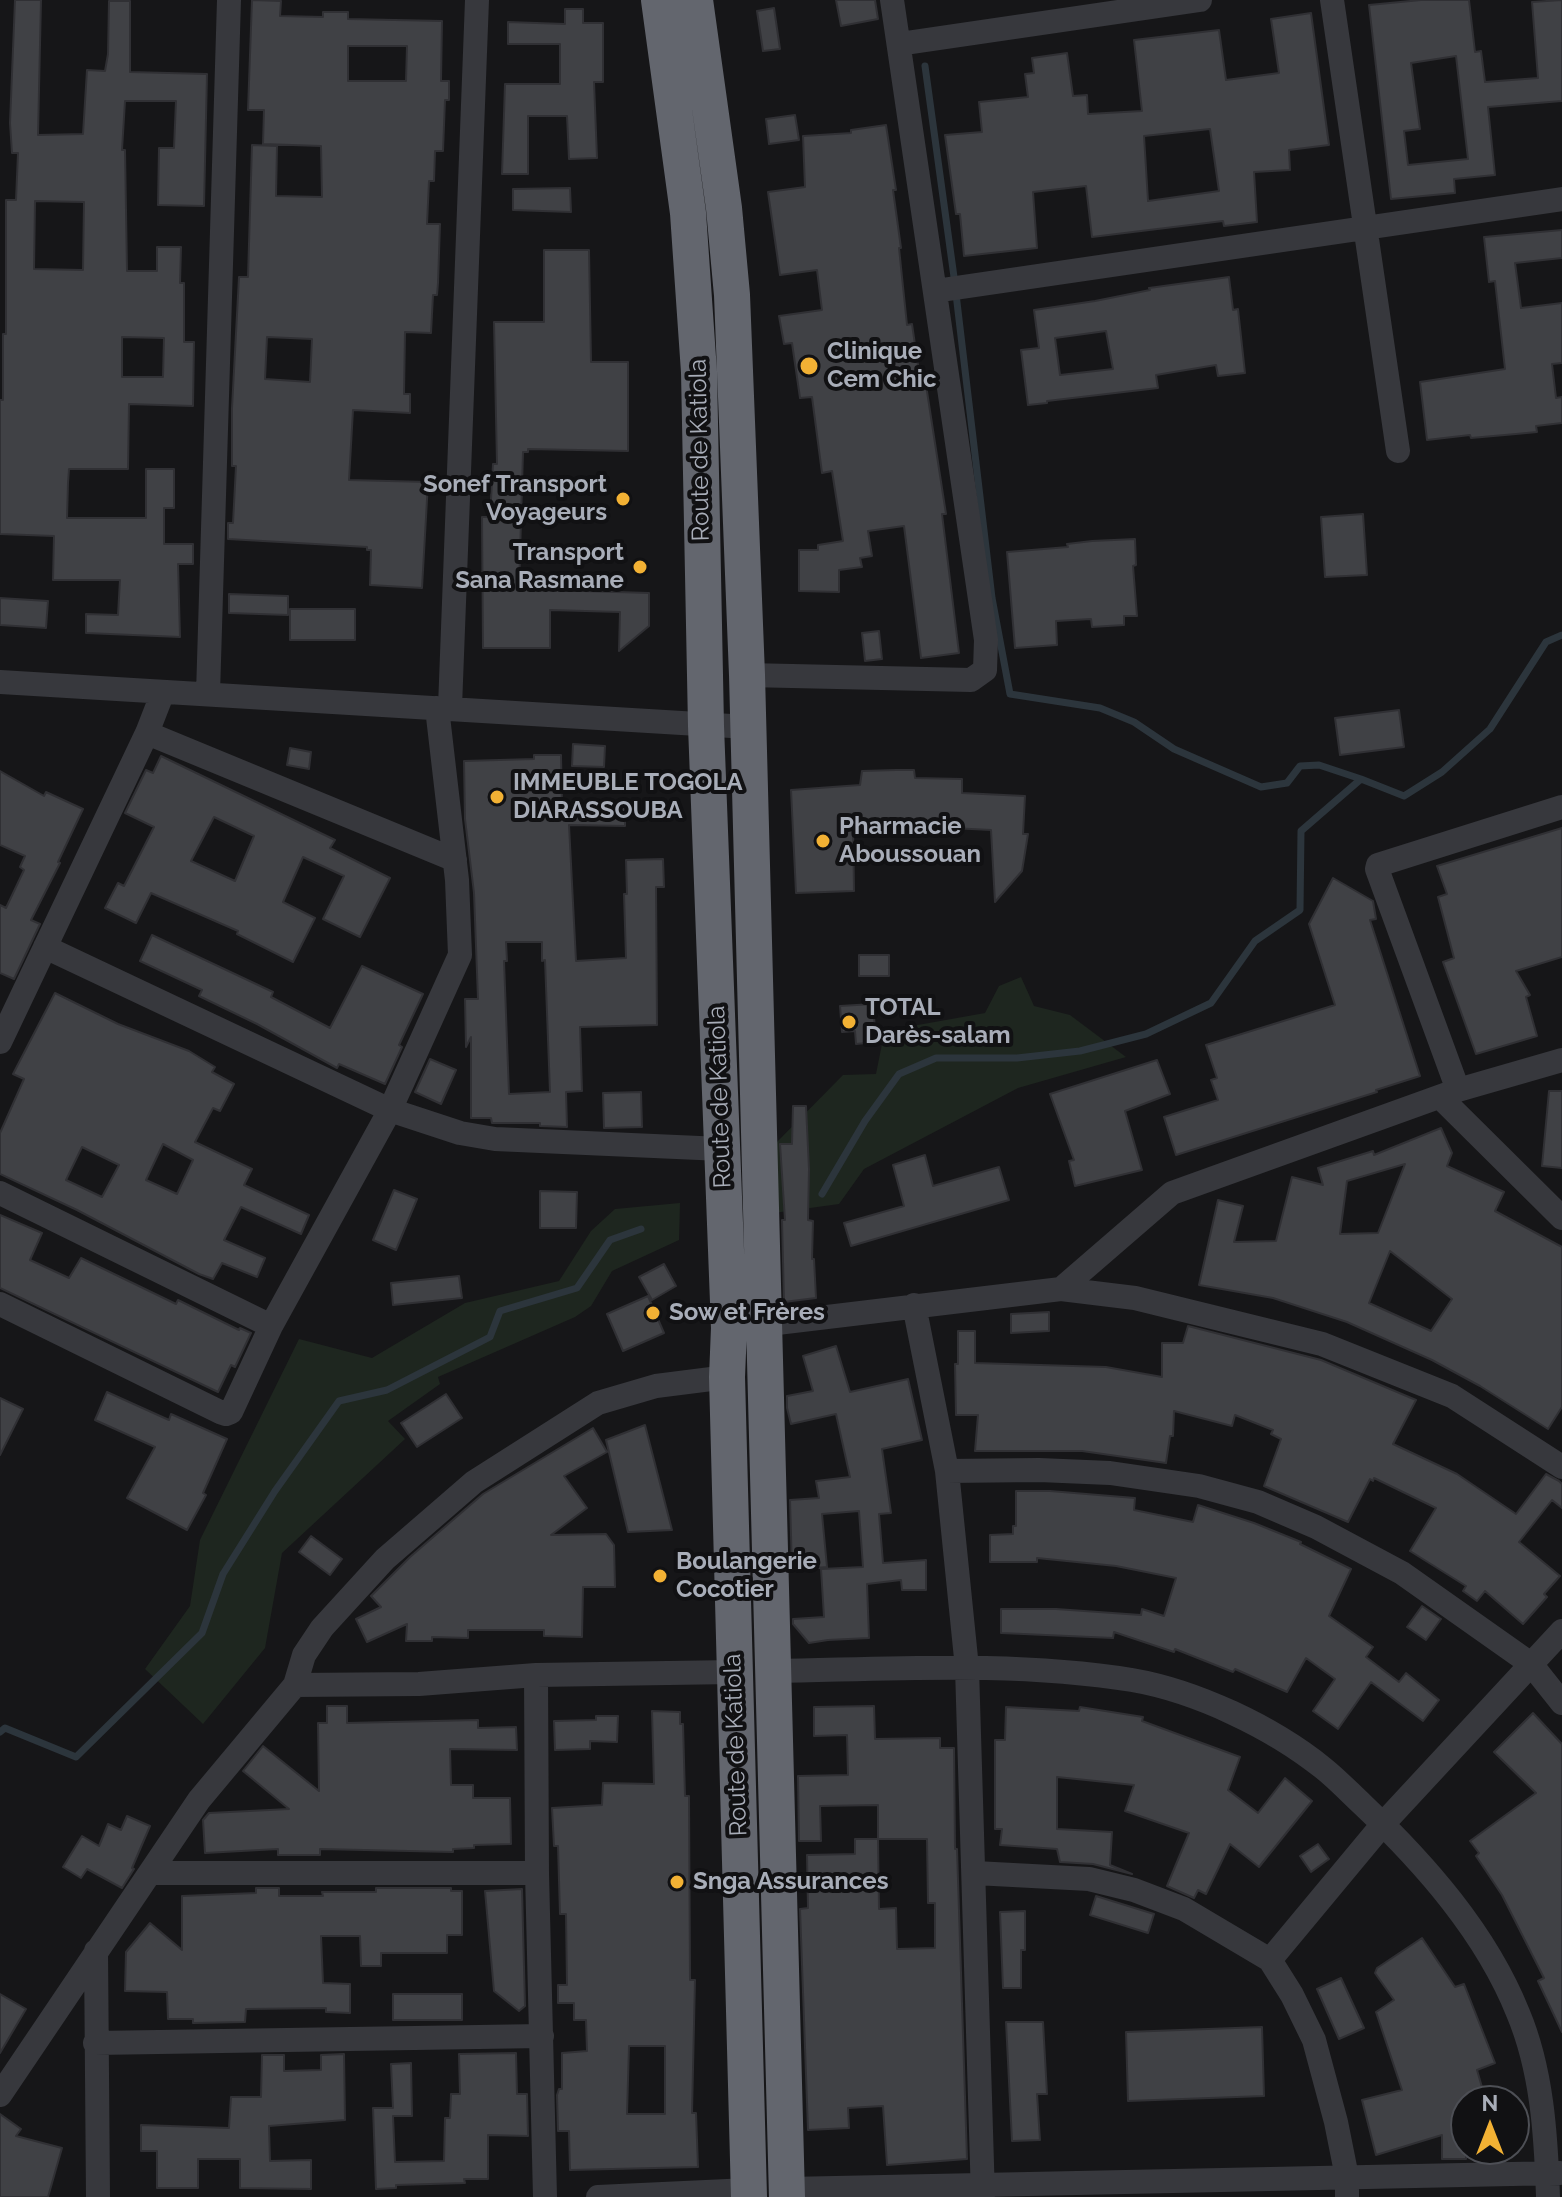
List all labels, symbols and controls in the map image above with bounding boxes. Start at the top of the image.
place label: Clinique Cem Chic [827,338,937,394]
marker: Clinique Cem Chic [798,355,820,377]
street label: Route de Katiola [684,358,716,542]
place label: Sonef Transport Voyageurs [423,471,607,527]
marker: Sonef Transport Voyageurs [614,490,632,508]
place label: Transport Sana Rasmane [455,539,624,595]
marker: Transport Sana Rasmane [631,558,649,576]
place label: IMMEUBLE TOGOLA DIARASSOUBA [513,769,743,825]
marker: IMMEUBLE TOGOLA DIARASSOUBA [488,788,506,806]
place label: Pharmacie Aboussouan [839,813,981,869]
marker: Pharmacie Aboussouan [814,832,832,850]
place label: TOTAL Darès-salam [865,994,1011,1050]
street label: Route de Katiola [702,1005,738,1189]
marker: TOTAL Darès-salam [840,1013,858,1031]
place label: Sow et Frères [669,1299,825,1327]
marker: Sow et Frères [644,1304,662,1322]
place label: Boulangerie Cocotier [676,1548,817,1604]
marker: Boulangerie Cocotier [651,1567,669,1585]
street label: Route de Katiola [718,1653,754,1837]
place label: Snga Assurances [693,1868,889,1896]
marker: Snga Assurances [668,1873,686,1891]
north arrow [1450,2085,1530,2165]
text: N [1482,2090,1498,2116]

